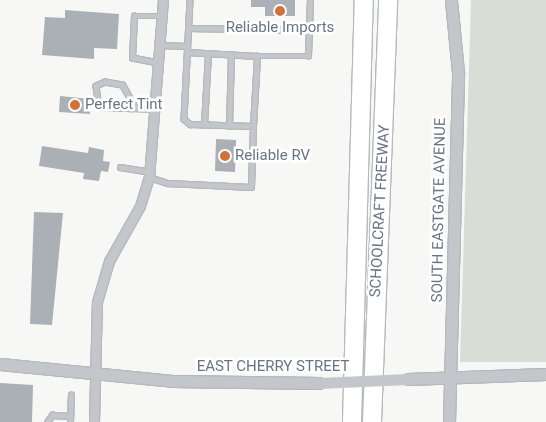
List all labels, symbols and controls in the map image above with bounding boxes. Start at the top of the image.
marker: Reliable Imports [274,5,286,17]
place label: Reliable Imports [226,19,334,37]
place label: Perfect Tint [85,96,163,114]
marker: Perfect Tint [69,99,81,111]
street label: SOUTH EASTGATE AVENUE [428,117,450,303]
street label: SCHOOLCRAFT FREEWAY [366,124,394,298]
place label: Reliable RV [235,147,310,165]
marker: Reliable RV [219,150,231,162]
street label: EAST CHERRY STREET [197,358,349,376]

